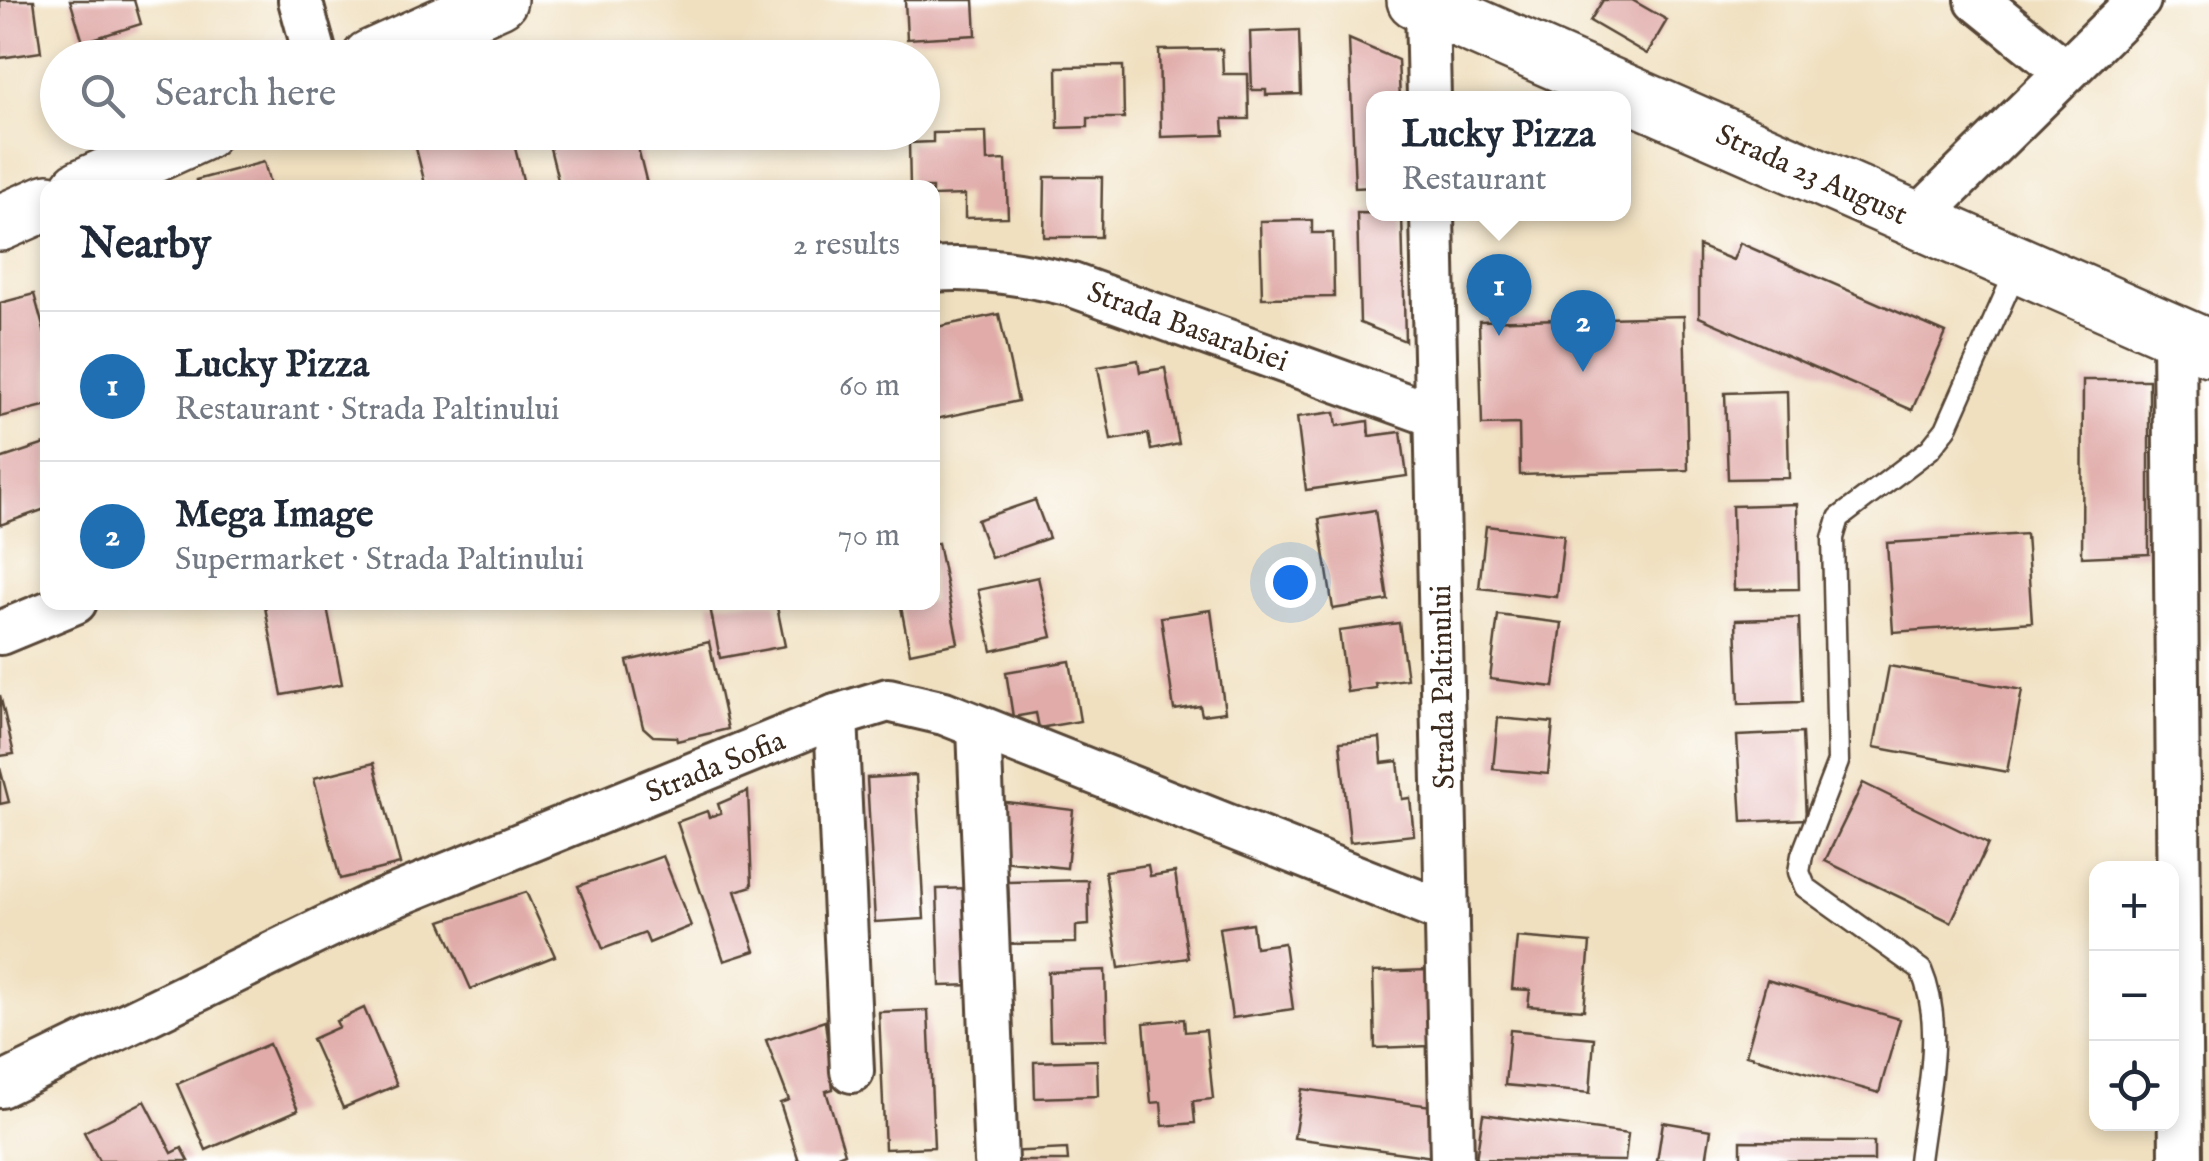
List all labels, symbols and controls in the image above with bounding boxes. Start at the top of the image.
search box [40,40,940,150]
icon: search [75,68,130,123]
text: Search here [155,71,336,119]
popup [1366,91,1631,221]
text: Lucky Pizza [1401,112,1596,160]
street label: Strada 23 August [1710,117,1913,235]
text: Restaurant [1401,160,1546,201]
text: Nearby [80,219,211,272]
text: 2 results [793,225,900,266]
pin: 1 [1466,254,1532,336]
street label: Strada Basarabiei [1082,274,1293,382]
pin: 2 [1550,290,1616,372]
text: Lucky Pizza [175,342,369,390]
text: 1 [107,366,118,407]
text: 60 m [839,366,900,407]
text: Restaurant · Strada Paltinului [175,390,560,431]
text: Mega Image [175,492,373,540]
text: 2 [105,516,120,557]
text: 70 m [838,516,900,557]
text: Supermarket · Strada Paltinului [175,540,584,581]
your location [1265,557,1316,608]
street label: Strada Paltinului [1423,584,1465,790]
street label: Strada Sofia [640,723,791,813]
map controls [2089,861,2179,1131]
button: + [2089,861,2179,951]
button: − [2089,951,2179,1041]
button: locate [2089,1041,2179,1131]

